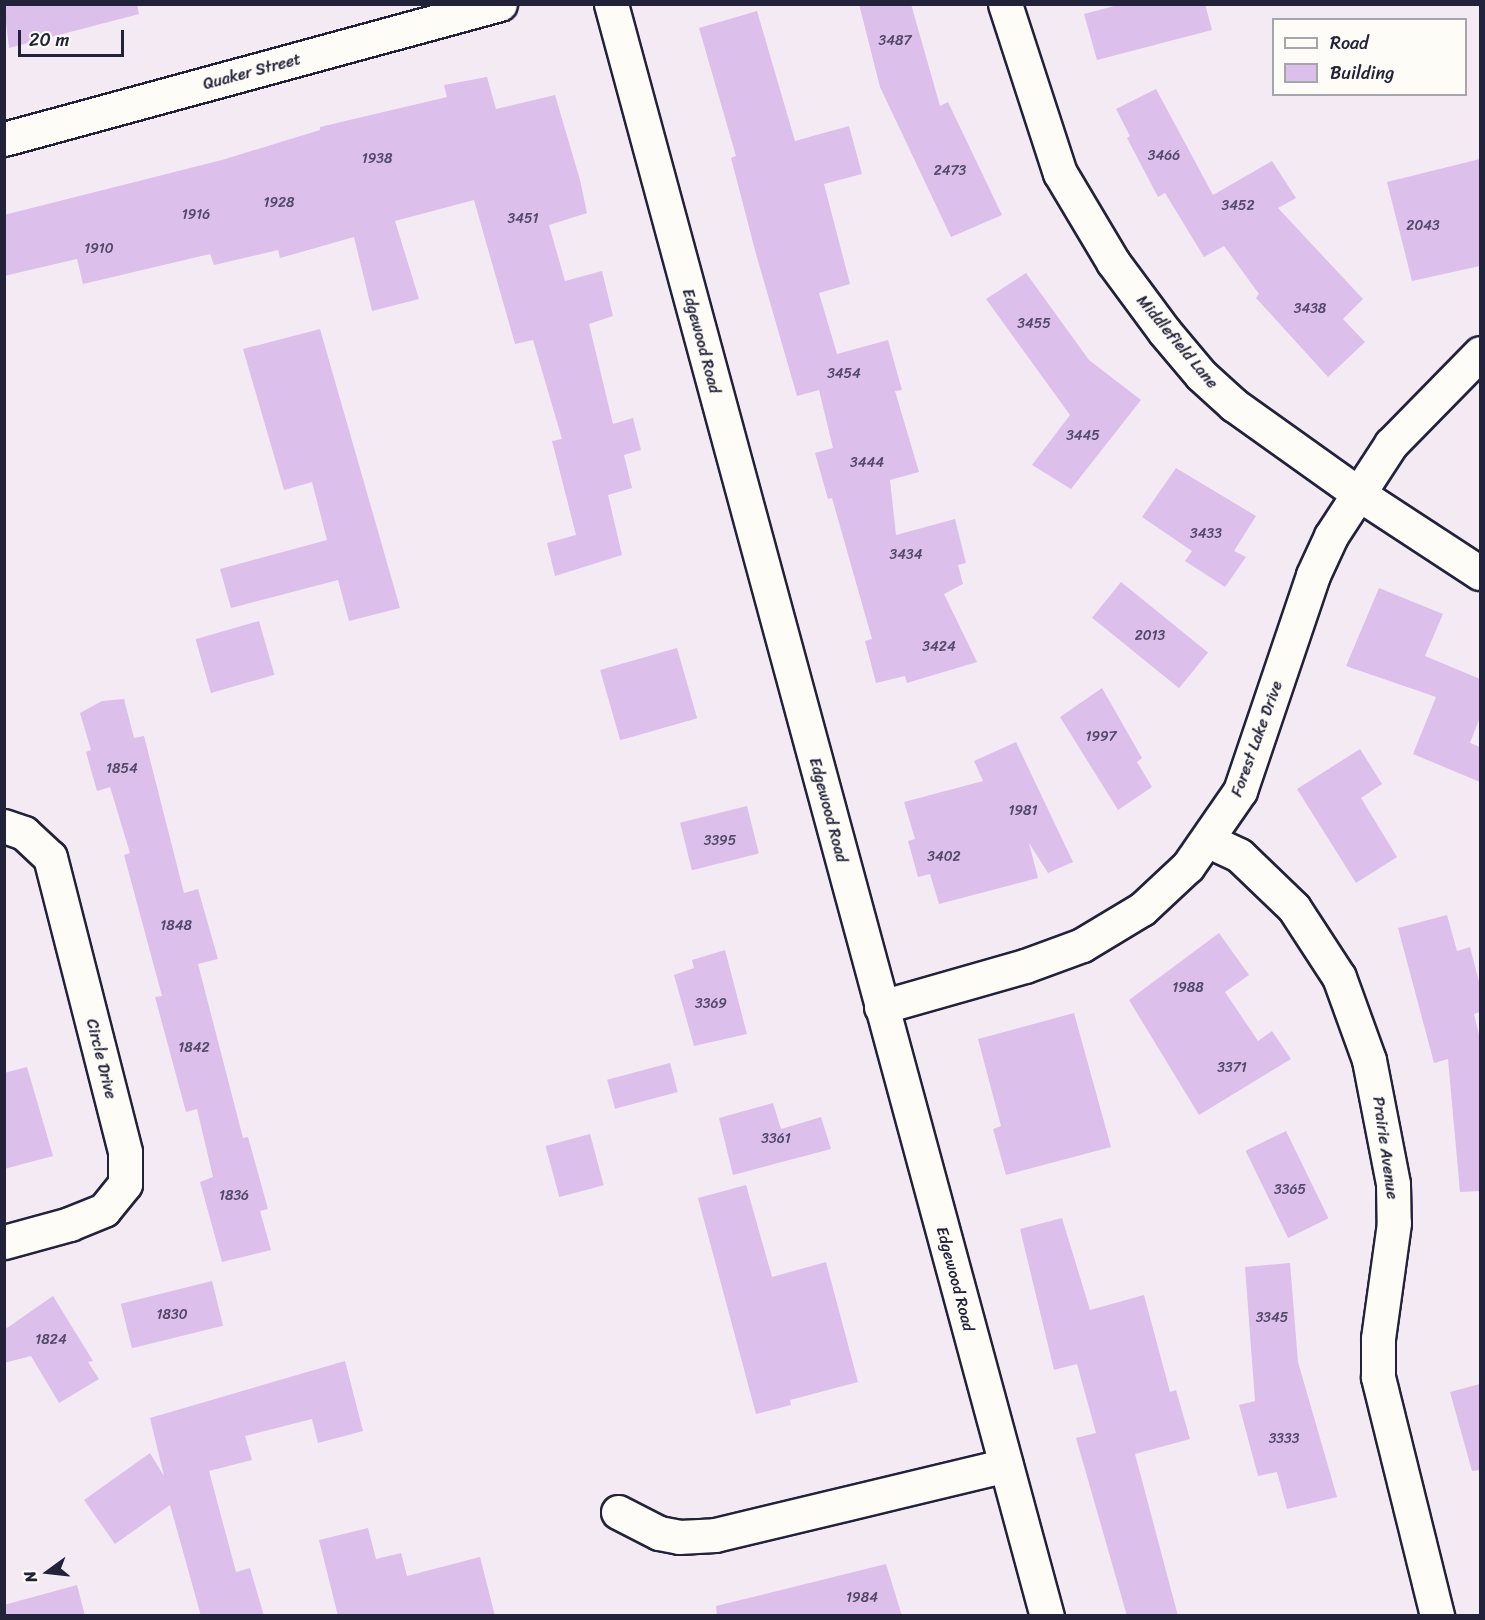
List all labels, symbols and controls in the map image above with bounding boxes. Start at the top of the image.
scale bar [21,18,128,56]
legend [1272,18,1467,96]
text: 20 m [29,24,69,56]
text: Road [1330,27,1369,59]
house number: 3487 [879,33,911,49]
street label: Quaker Street [201,50,303,94]
text: Building [1330,57,1394,89]
house number: 3466 [1148,148,1180,164]
house number: 1938 [362,151,392,167]
house number: 2473 [934,163,966,179]
house number: 1928 [263,195,295,211]
house number: 3452 [1221,198,1255,214]
house number: 1916 [182,207,210,223]
house number: 3451 [508,211,538,227]
house number: 2043 [1406,218,1440,234]
house number: 1910 [84,241,114,257]
street label: Edgewood Road [678,287,724,395]
street label: Middlefield Lane [1132,291,1222,393]
house number: 3438 [1294,301,1326,317]
house number: 3455 [1017,316,1051,332]
house number: 3454 [827,366,861,382]
house number: 3445 [1066,428,1100,444]
house number: 3444 [850,455,884,471]
house number: 3433 [1190,526,1222,542]
house number: 3434 [890,547,922,563]
house number: 2013 [1135,628,1165,644]
house number: 3424 [922,639,956,655]
street label: Forest Lake Drive [1227,678,1287,800]
house number: 1997 [1085,729,1117,745]
street label: Edgewood Road [805,756,851,864]
house number: 1854 [106,761,138,777]
house number: 1981 [1008,803,1038,819]
house number: 3395 [704,833,736,849]
house number: 3402 [927,849,961,865]
house number: 1848 [160,918,192,934]
house number: 1988 [1172,980,1204,996]
house number: 3369 [695,996,727,1012]
street label: Circle Drive [82,1017,120,1101]
house number: 1842 [178,1040,210,1056]
house number: 3371 [1217,1060,1247,1076]
street label: Prairie Avenue [1368,1096,1402,1200]
house number: 3361 [761,1131,791,1147]
house number: 3365 [1274,1182,1306,1198]
house number: 1836 [219,1188,249,1204]
street label: Edgewood Road [932,1225,978,1333]
house number: 1830 [157,1307,187,1323]
house number: 3345 [1256,1310,1288,1326]
house number: 1824 [35,1332,67,1348]
house number: 3333 [1269,1431,1299,1447]
north arrow [18,1542,78,1602]
text: N [15,1568,46,1586]
house number: 1984 [846,1590,878,1606]

